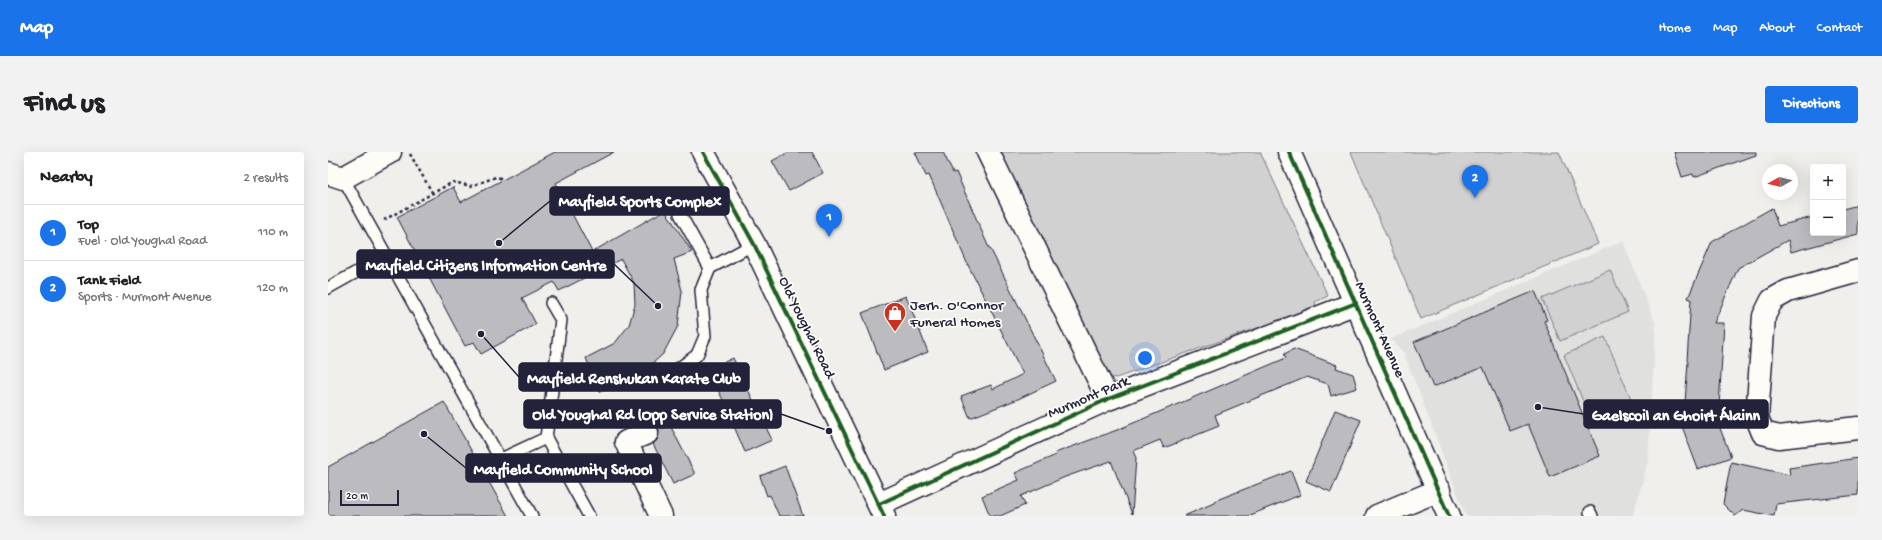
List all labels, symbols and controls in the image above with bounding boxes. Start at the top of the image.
text: Map [20,17,53,40]
text: Home [1659,20,1691,37]
text: Map [1713,20,1737,37]
text: About [1759,20,1795,37]
text: Contact [1817,20,1862,37]
button: Directions [1765,86,1858,123]
text: Find us [24,88,104,121]
north arrow [1762,164,1798,200]
map controls [1810,164,1846,236]
button: + [1810,164,1846,200]
pin: 2 [1462,165,1488,198]
text: Nearby [40,168,93,188]
text: 2 results [243,171,288,186]
callout: Mayfield Sports Complex [550,187,729,215]
text: Mayfield Sports Complex [558,193,722,213]
button: − [1810,200,1846,236]
pin: 1 [816,204,842,237]
text: Top [78,216,99,234]
text: 1 [50,225,56,240]
text: 110 m [258,225,288,240]
text: Fuel · Old Youghal Road [78,234,207,249]
callout: Mayfield Citizens Information Centre [357,250,614,278]
text: Mayfield Citizens Information Centre [365,257,607,277]
text: Tank Field [78,272,140,290]
street label: Old Youghal Road [774,274,839,383]
street label: Murmont Avenue [1350,279,1408,381]
text: 2 [50,281,56,296]
text: 120 m [257,281,288,296]
text: Sports · Murmont Avenue [78,290,211,305]
place label: Jerh. O'Connor Funeral Homes [909,297,1005,332]
shop icon: Jerh. O'Connor Funeral Homes [882,300,908,333]
your location [1135,348,1155,368]
callout: Mayfield Renshukan Karate Club [519,363,749,391]
text: Mayfield Renshukan Karate Club [527,370,741,390]
street label: Murmont Park [1045,372,1133,423]
callout: Old Youghal Rd (Opp Service Station) [524,400,781,428]
callout: Gaelscoil an Ghoirt Álainn [1584,400,1768,428]
text: Gaelscoil an Ghoirt Álainn [1592,406,1761,427]
text: Old Youghal Rd (Opp Service Station) [532,407,774,426]
callout: Mayfield Community School [466,454,661,482]
text: Mayfield Community School [473,461,653,481]
scale bar [340,488,399,507]
text: 20 m [346,491,368,503]

